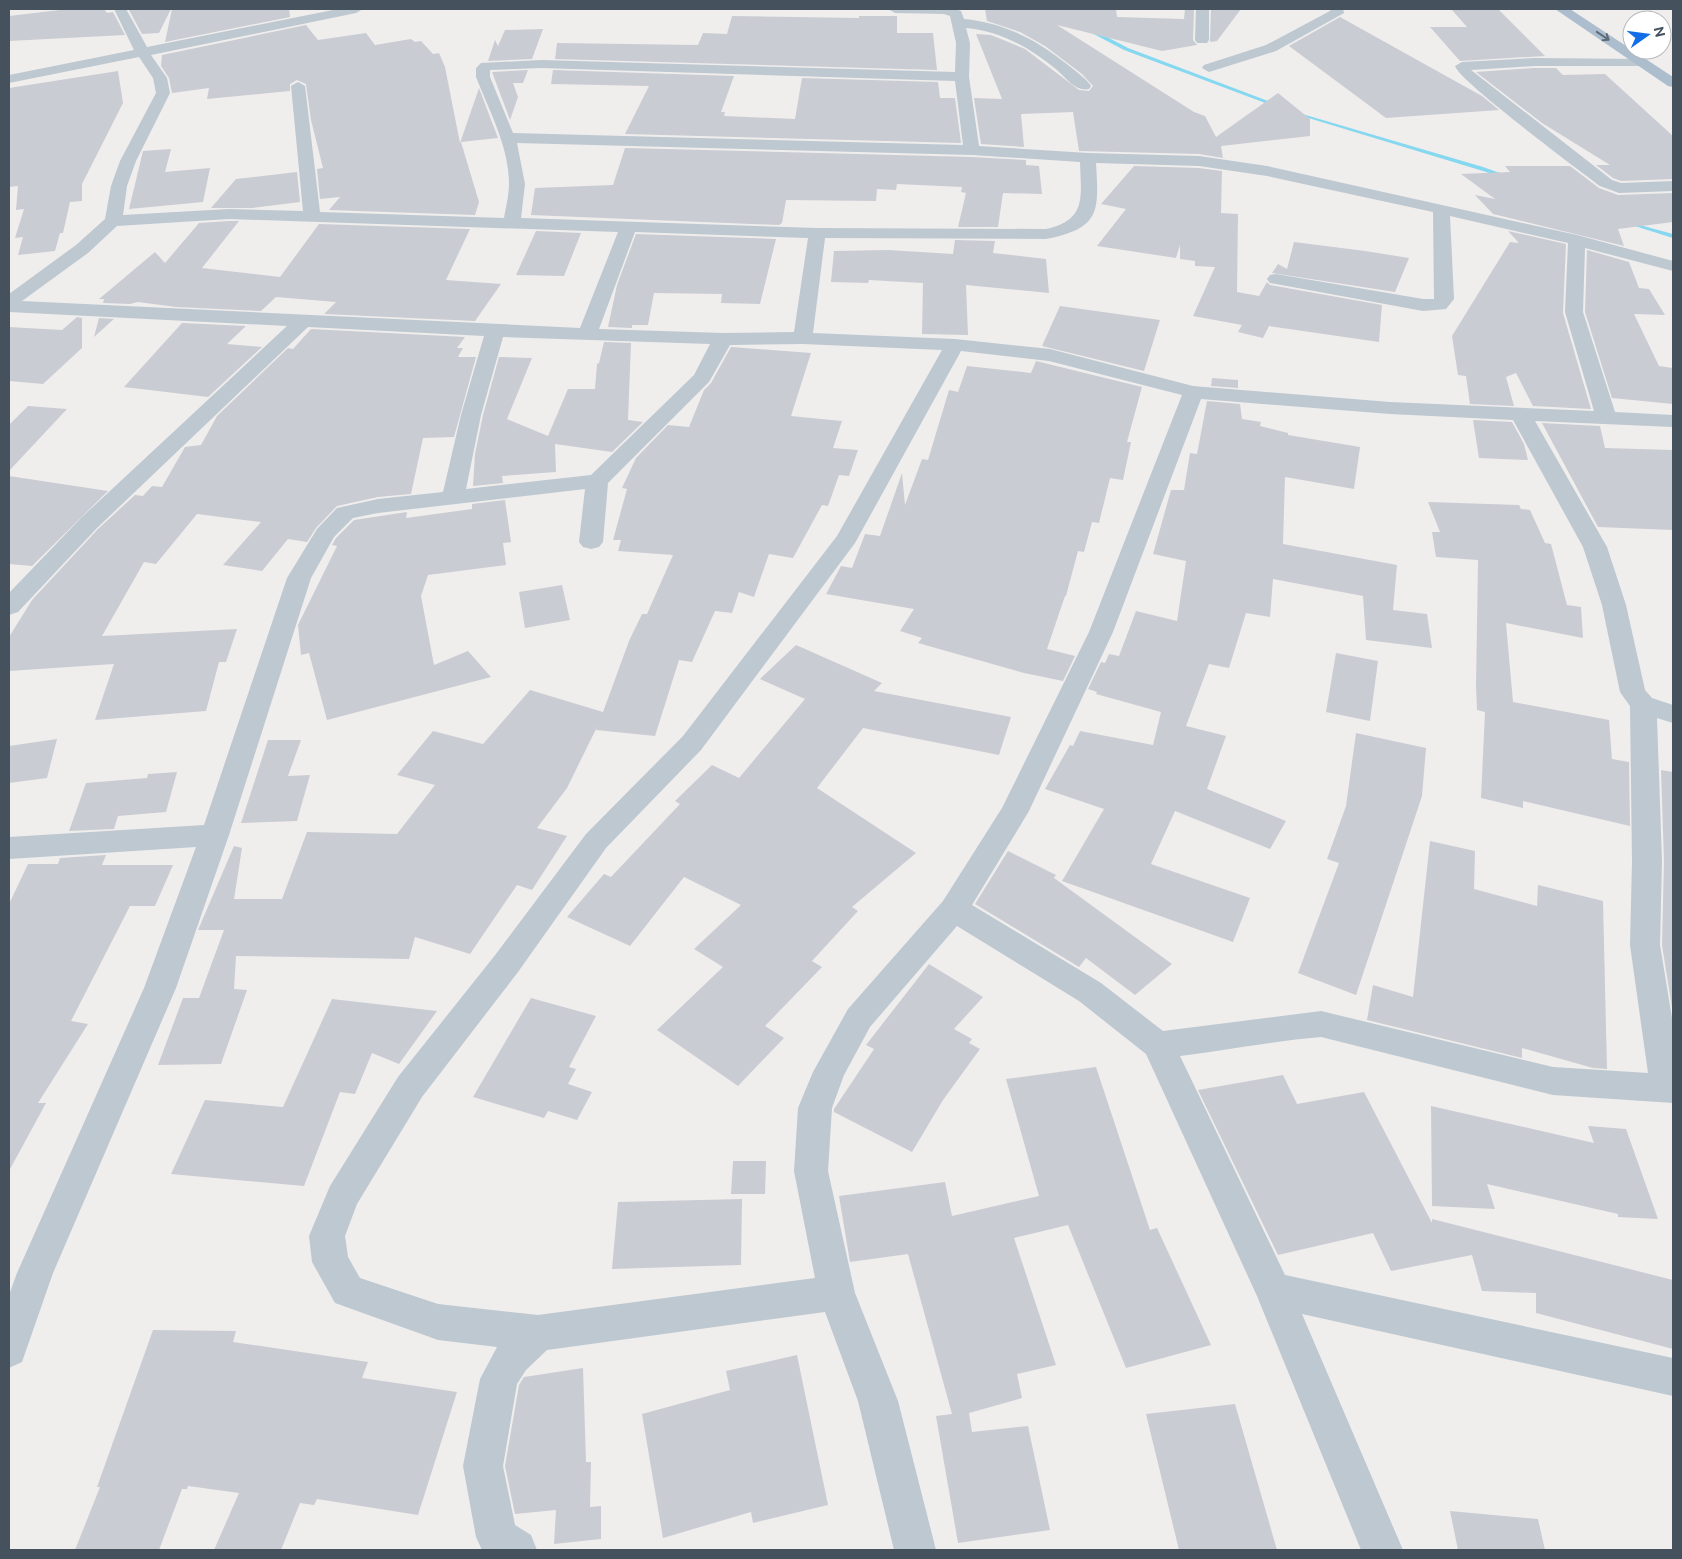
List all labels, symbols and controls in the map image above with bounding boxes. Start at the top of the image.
north arrow [1622,10,1672,60]
text: N [1651,25,1669,39]
one-way arrow [1595,31,1609,41]

